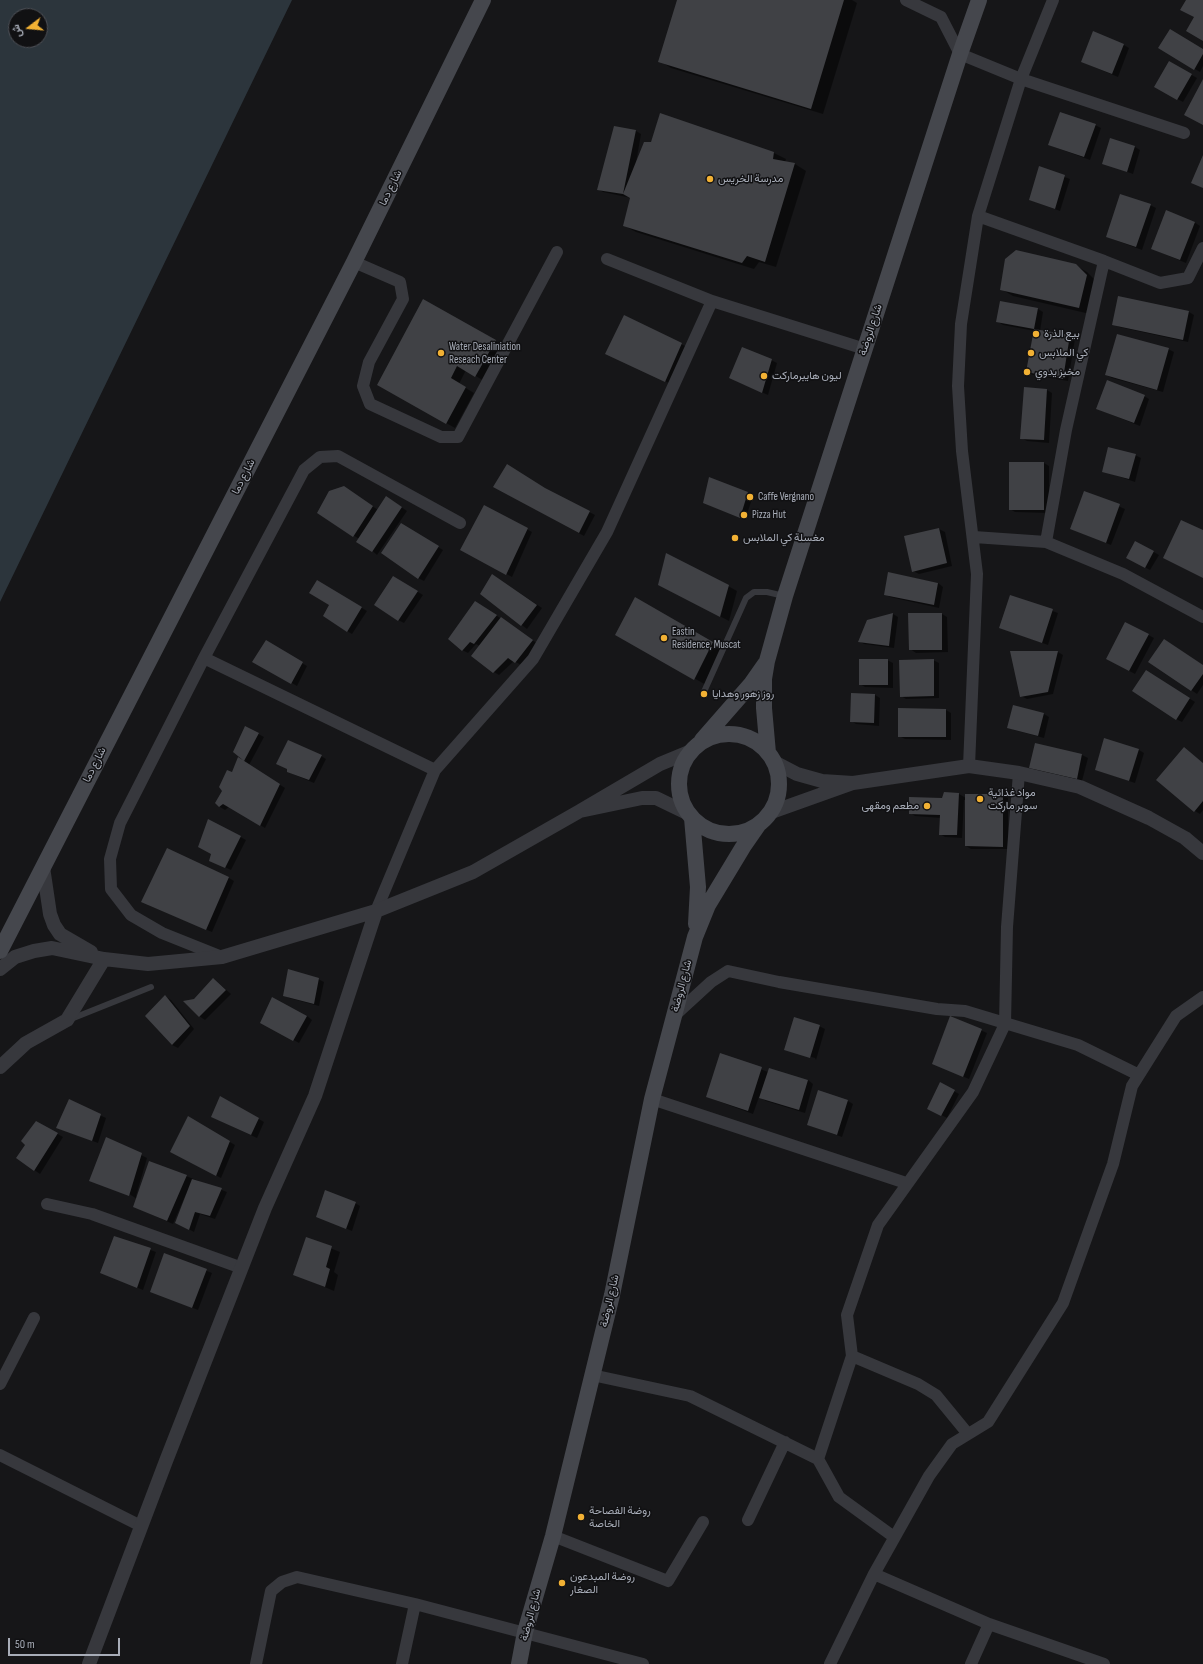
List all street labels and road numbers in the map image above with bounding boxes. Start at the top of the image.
street label: شارع دما [377,168,405,208]
street label: شارع الروضة [856,303,886,357]
street label: شارع دما [230,457,258,497]
street label: شارع دما [81,745,109,785]
street label: شارع الروضة [669,958,695,1014]
street label: شارع الروضة [598,1273,622,1329]
street label: شارع الروضة [518,1587,544,1643]

